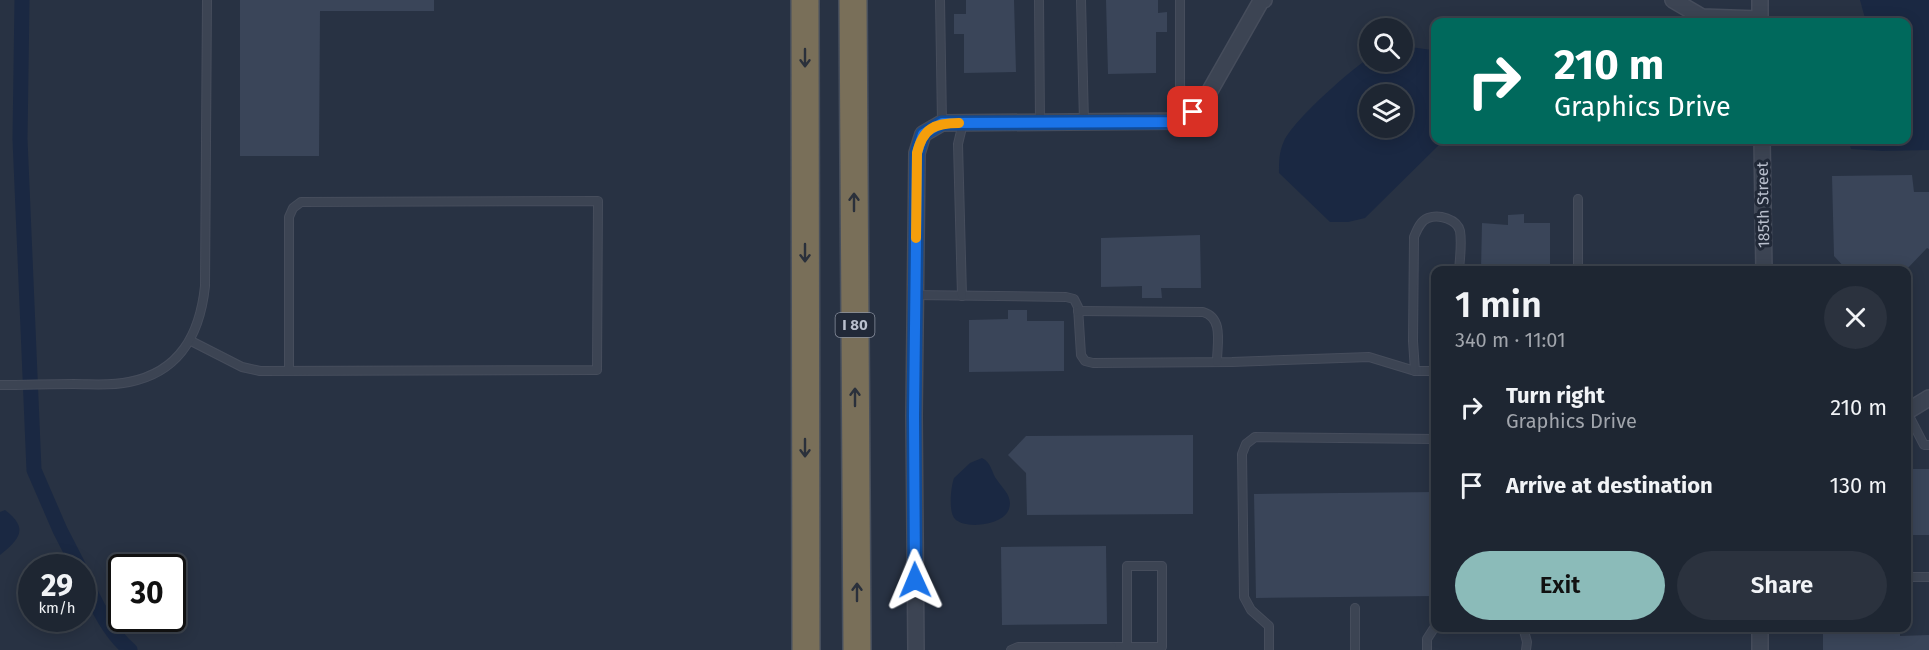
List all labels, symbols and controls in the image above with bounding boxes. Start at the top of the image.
map controls [1359,18,1413,138]
button: search [1359,18,1413,72]
text: 210 m [1554,40,1664,90]
icon: right [1455,42,1533,120]
one-way arrow [799,48,811,68]
button: layers [1359,84,1413,138]
pin [1167,86,1218,137]
text: Graphics Drive [1554,91,1731,123]
icon: arrive [1176,95,1209,128]
street label: 185th Street [1753,161,1773,248]
one-way arrow [848,192,860,212]
one-way arrow [799,243,811,263]
text: 1 min [1455,283,1542,327]
button: close [1824,286,1887,349]
road number: I 80 [836,313,874,337]
text: 340 m · 11:01 [1455,328,1566,352]
text: Turn right [1506,382,1605,409]
one-way arrow [849,387,861,407]
icon: right [1455,391,1488,424]
text: 210 m [1830,394,1887,421]
text: Graphics Drive [1506,409,1637,433]
one-way arrow [799,438,811,458]
icon: arrive [1455,469,1488,502]
text: Arrive at destination [1506,472,1713,499]
text: 130 m [1830,472,1887,499]
position arrow [883,548,947,612]
button: Exit [1455,551,1665,620]
button: Share [1677,551,1887,620]
speed limit sign: 30 [108,554,186,632]
text: 29 [41,568,73,604]
one-way arrow [851,582,863,602]
text: km/h [38,599,76,617]

